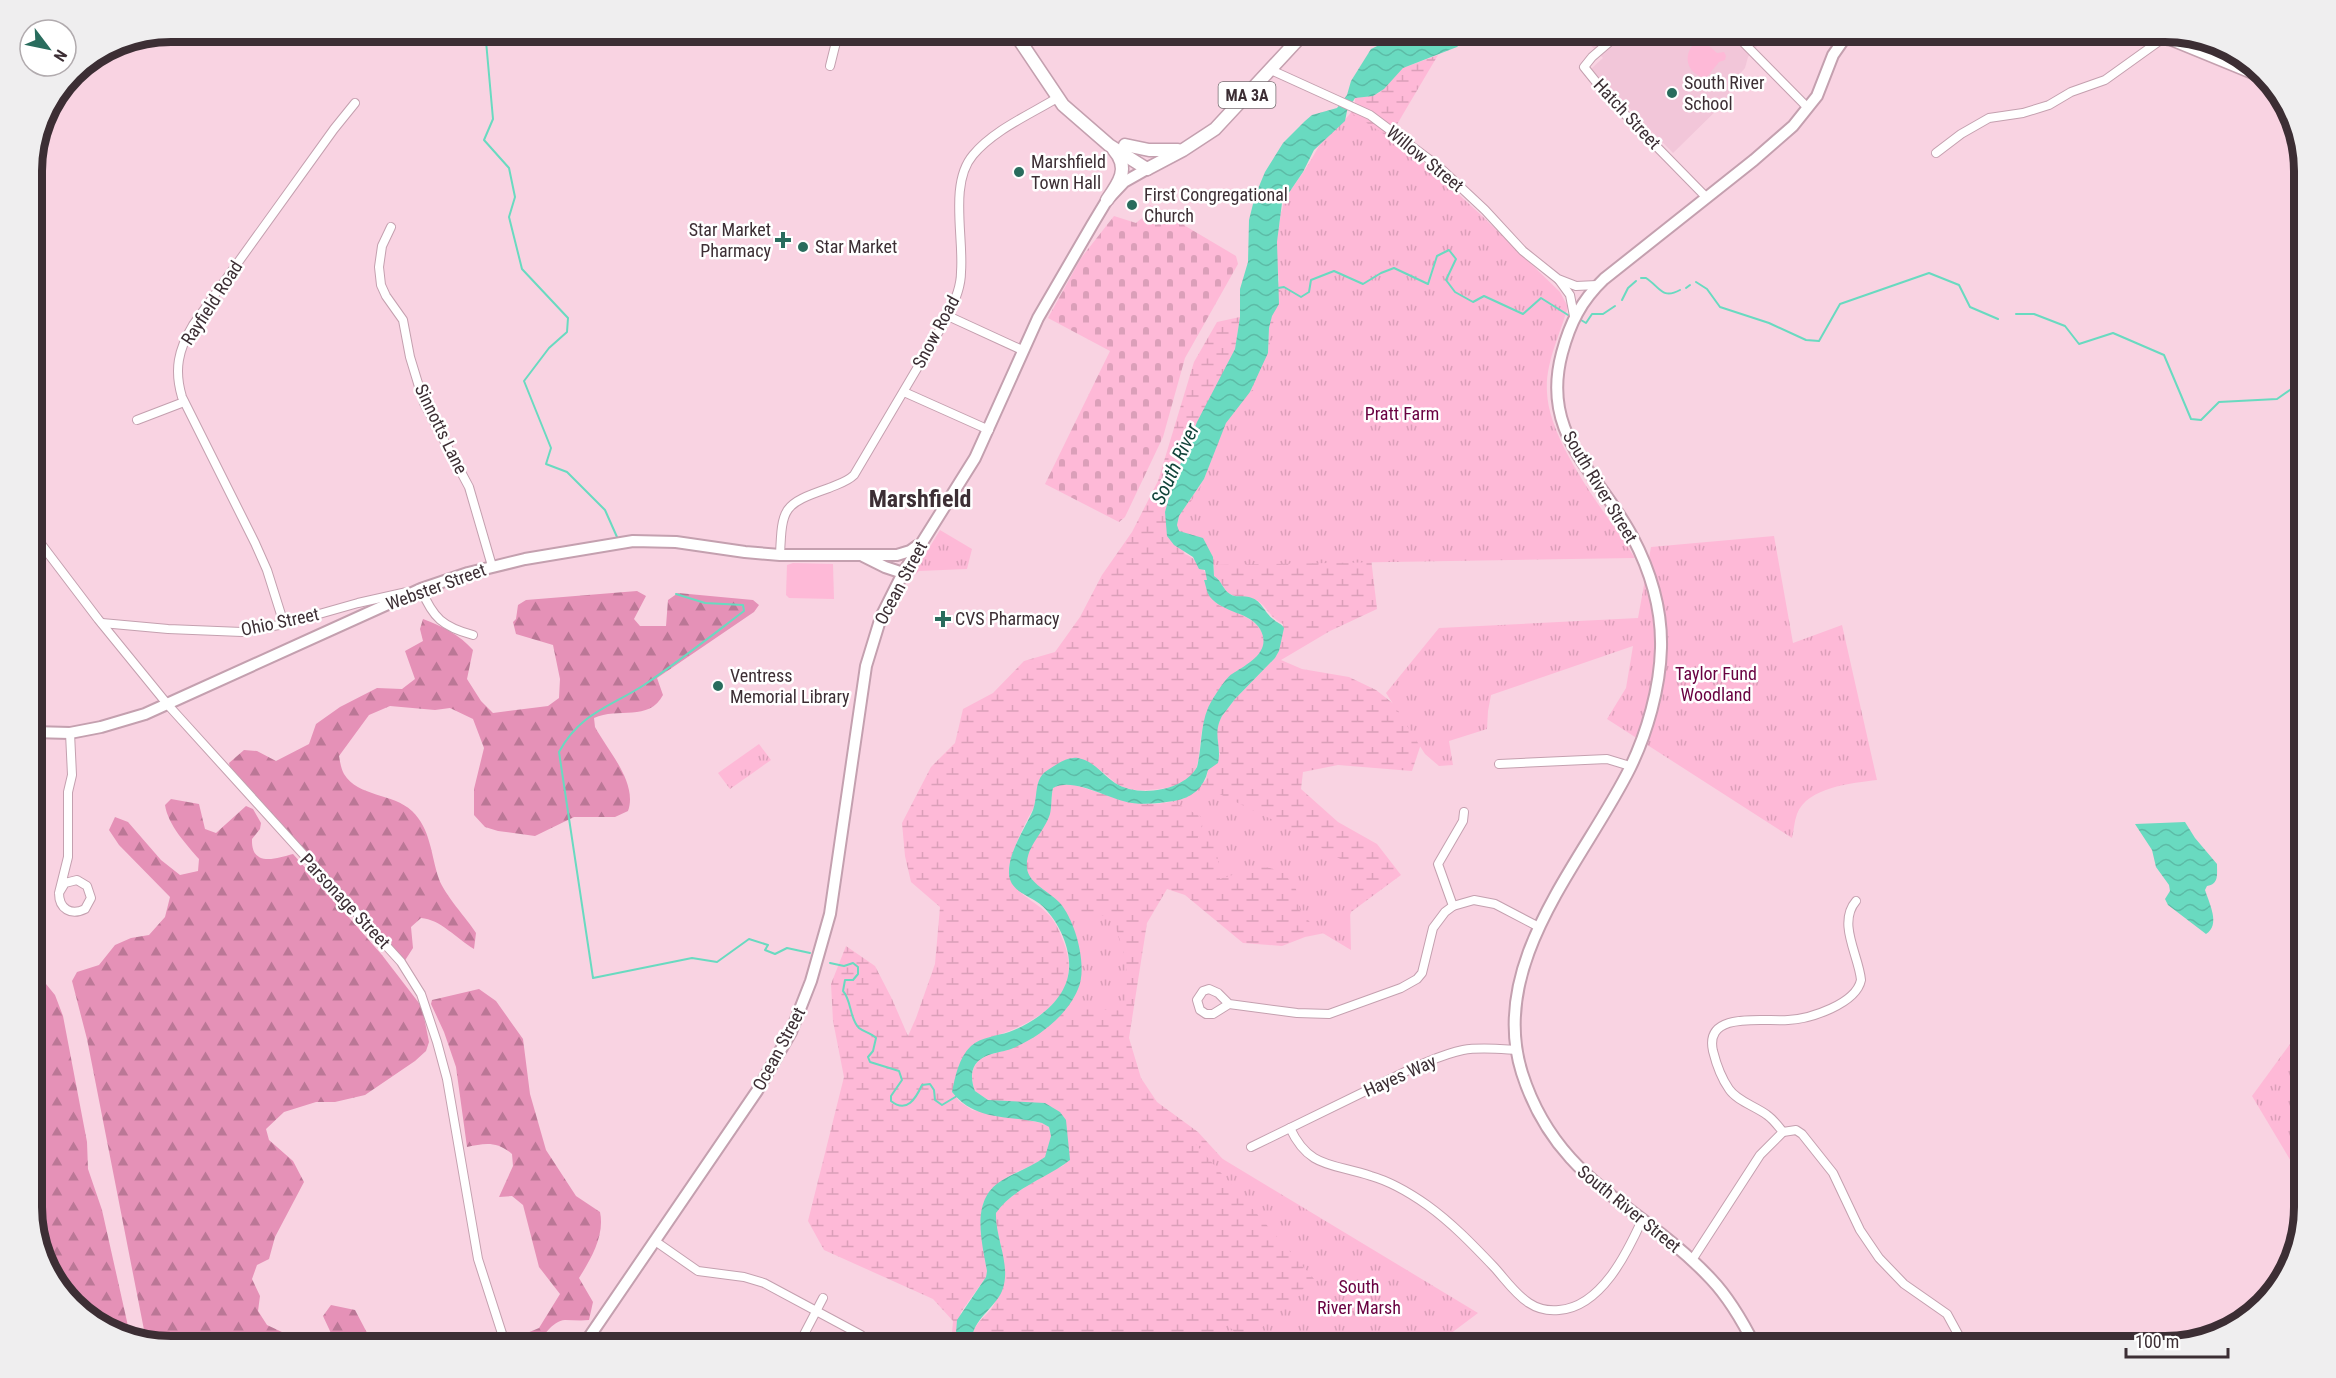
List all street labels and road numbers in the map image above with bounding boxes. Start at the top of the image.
street label: Hatch Street [1590,74,1665,153]
road number: MA 3A [1218,82,1276,108]
street label: Willow Street [1383,121,1468,196]
street label: Rayfield Road [177,257,247,349]
street label: Snow Road [908,292,963,372]
street label: Sinnotts Lane [411,380,472,477]
street label: South River Street [1559,427,1642,546]
street label: Ocean Street [870,538,931,628]
street label: Webster Street [383,559,489,614]
street label: Ohio Street [239,603,321,640]
street label: Parsonage Street [296,849,395,953]
street label: Ocean Street [748,1004,809,1094]
street label: Hayes Way [1360,1050,1440,1101]
street label: South River Street [1573,1161,1685,1257]

